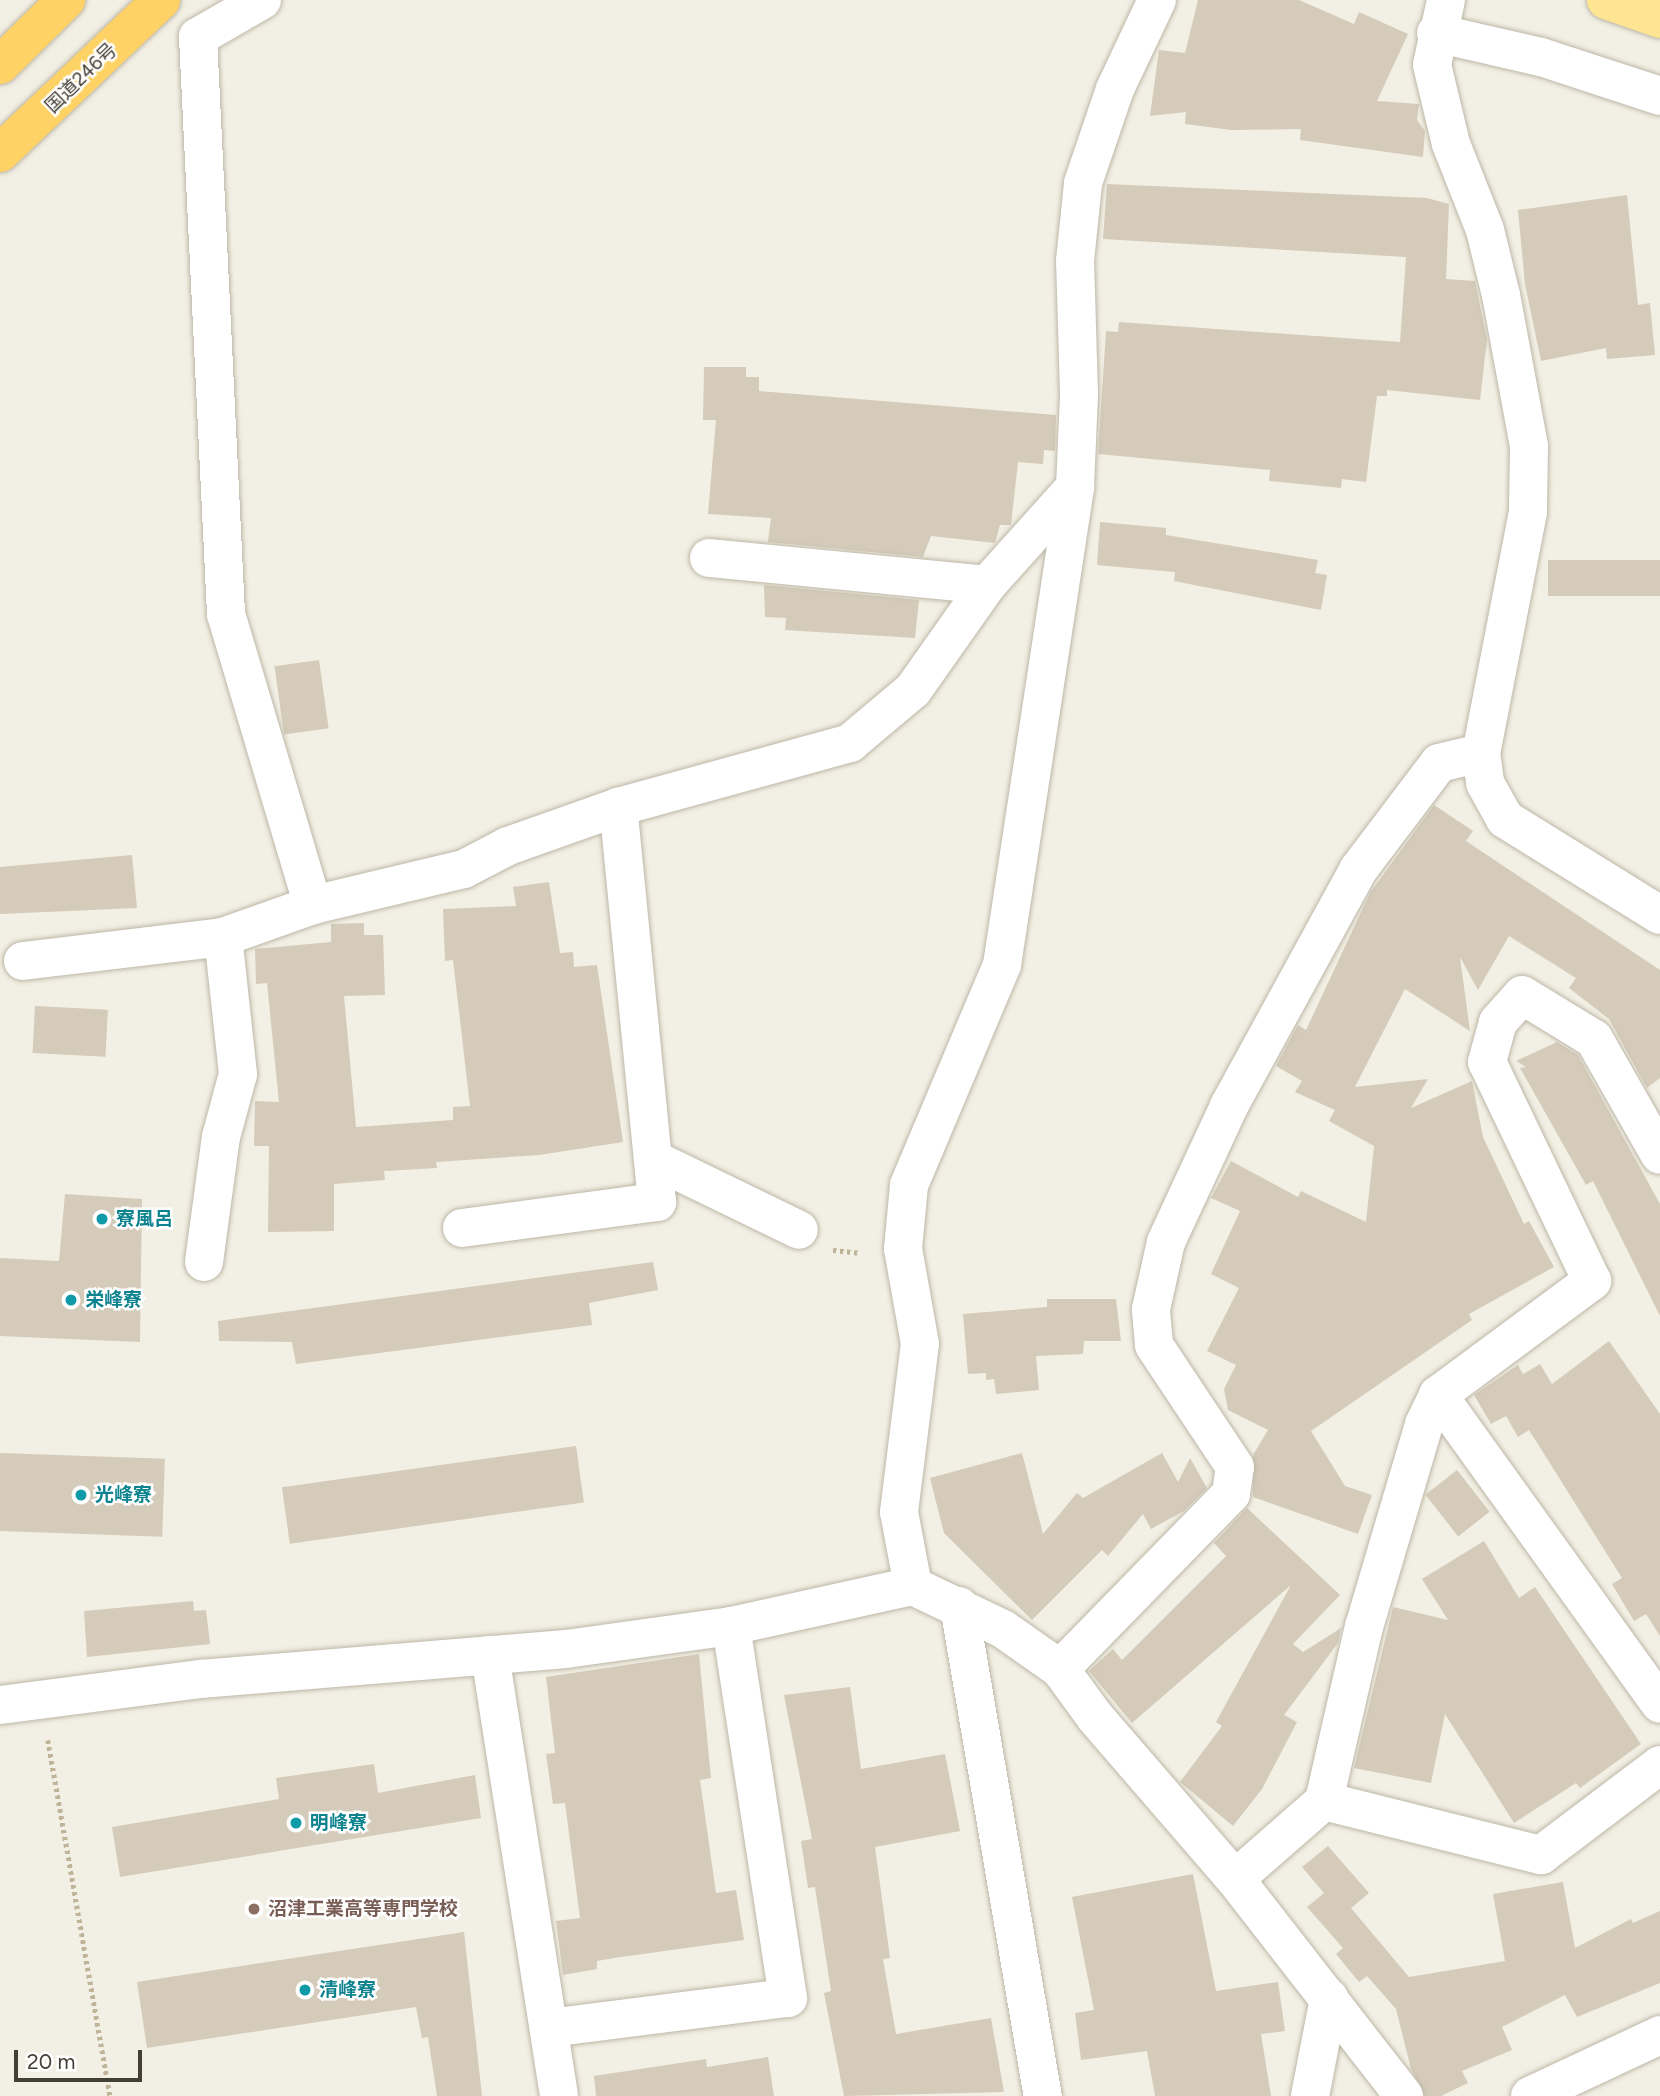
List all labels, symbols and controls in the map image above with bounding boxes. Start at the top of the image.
street label: 国道246号 [41,38,121,118]
place label: 寮風呂 [116,1208,173,1230]
marker: 寮風呂 [94,1211,110,1227]
place label: 栄峰寮 [85,1289,142,1311]
marker: 栄峰寮 [63,1292,79,1308]
place label: 光峰寮 [95,1484,152,1506]
marker: 光峰寮 [73,1487,89,1503]
place label: 明峰寮 [310,1812,367,1834]
marker: 明峰寮 [288,1815,304,1831]
place label: 沼津工業高等専門学校 [268,1898,458,1920]
marker: 沼津工業高等専門学校 [246,1901,262,1917]
place label: 清峰寮 [319,1979,376,2001]
marker: 清峰寮 [297,1982,313,1998]
scale bar [18,2036,145,2080]
text: 20 m [27,2049,75,2074]

